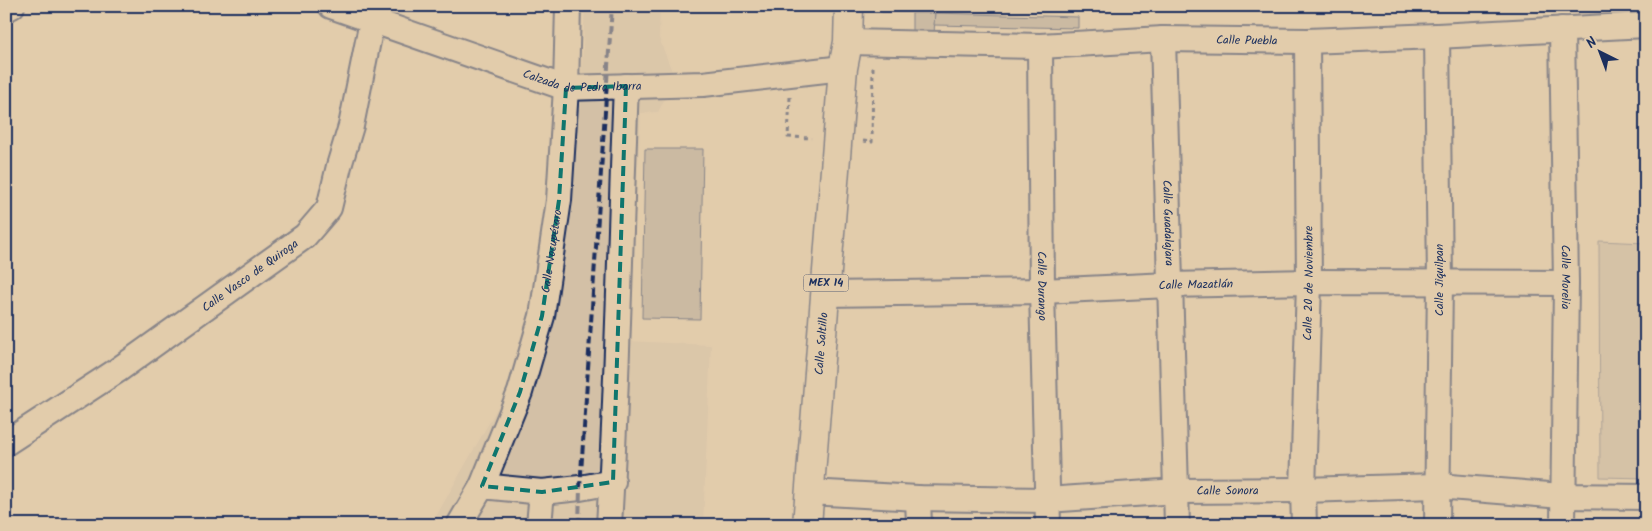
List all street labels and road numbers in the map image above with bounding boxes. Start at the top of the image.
street label: Calle Puebla [1216,30,1278,50]
street label: Calzada de Pedro Ibarra [520,64,642,98]
street label: Calle Guadalajara [1158,180,1179,267]
street label: Calle Nocupétaro [536,208,567,294]
street label: Calle 20 de Noviembre [1298,225,1319,341]
street label: Calle Vasco de Quiroga [198,234,303,317]
street label: Calle Jiquilpan [1430,244,1449,316]
street label: Calle Morelia [1556,244,1576,310]
street label: Calle Durango [1032,251,1052,321]
road number: MEX 14 [804,274,848,292]
street label: Calle Mazatlán [1158,274,1233,295]
street label: Calle Saltillo [809,312,833,376]
street label: Calle Sonora [1196,481,1259,500]

